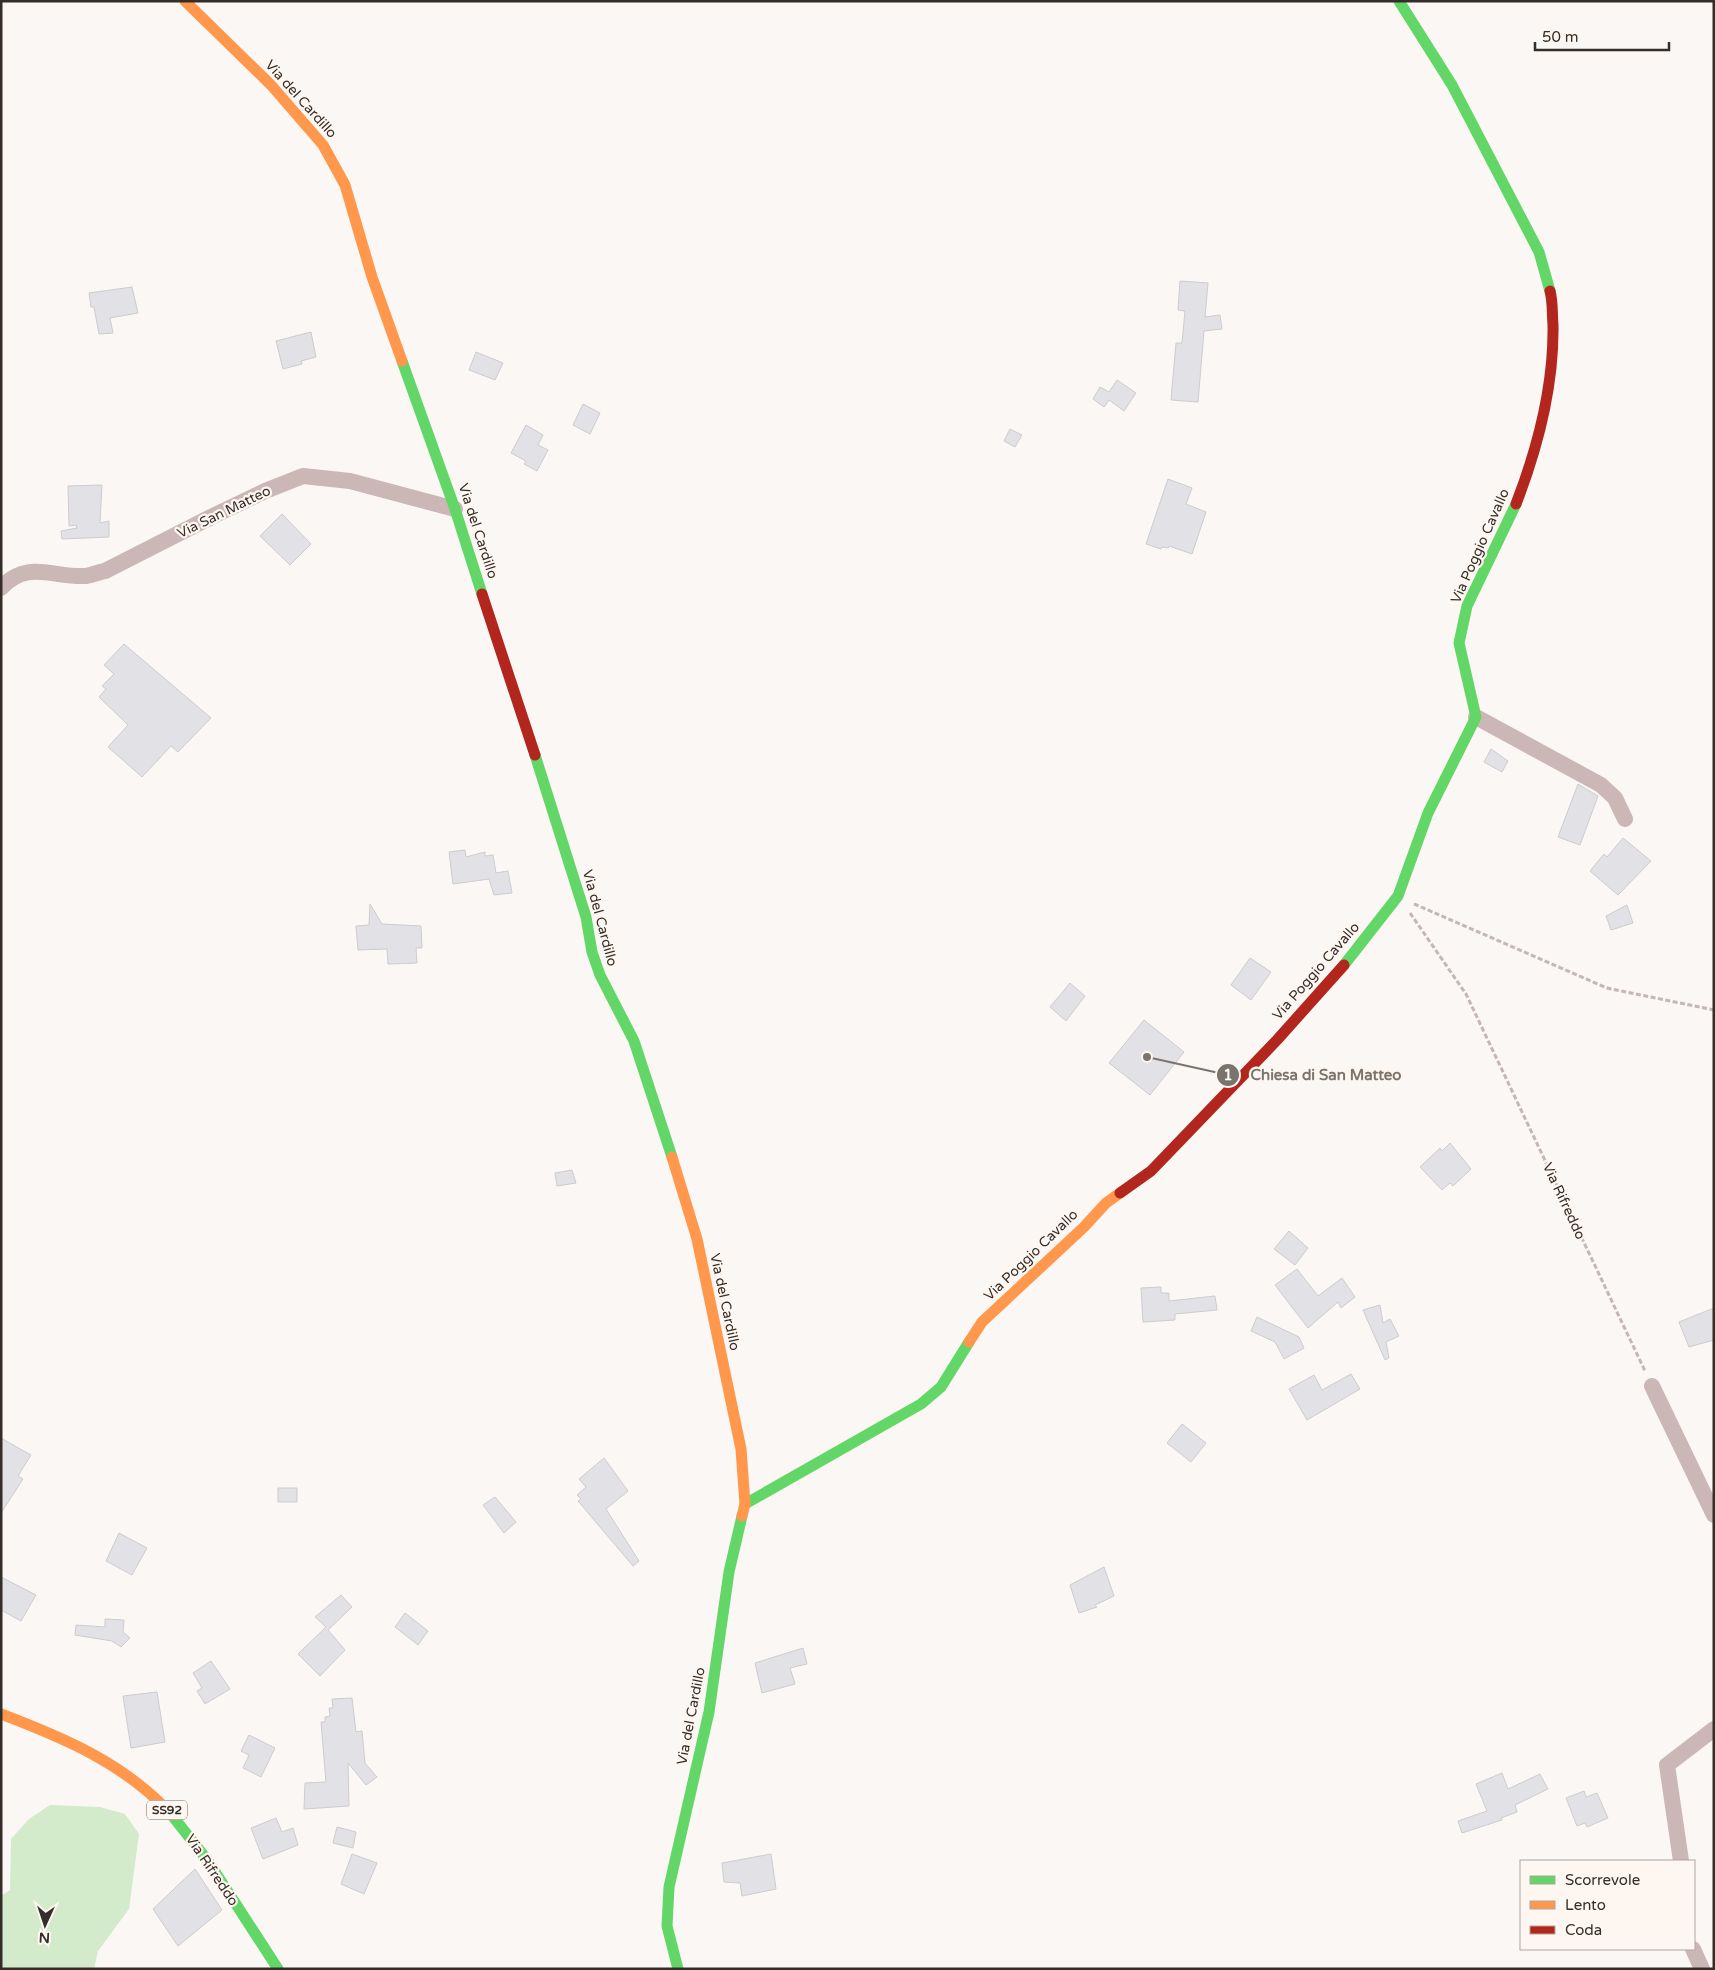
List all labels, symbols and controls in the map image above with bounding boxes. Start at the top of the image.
scale bar [1535,20,1669,52]
text: 50 m [1542,28,1579,46]
street label: Via del Cardillo [262,57,340,141]
street label: Via del Cardillo [455,481,501,581]
street label: Via San Matteo [175,482,273,542]
street label: Via Poggio Cavallo [1447,486,1513,606]
street label: Via del Cardillo [579,868,621,968]
street label: Via Poggio Cavallo [1269,919,1363,1023]
callout: Chiesa di San Matteo [1215,1060,1411,1090]
text: 1 [1223,1066,1233,1084]
text: Chiesa di San Matteo [1251,1066,1401,1084]
street label: Via Rifreddo [1539,1160,1589,1242]
street label: Via Poggio Cavallo [981,1206,1081,1304]
street label: Via del Cardillo [706,1252,744,1352]
street label: Via del Cardillo [673,1666,709,1766]
road number: SS92 [147,1800,187,1820]
street label: Via Rifreddo [182,1831,242,1909]
legend [1520,1860,1695,1950]
text: Scorrevole [1565,1871,1640,1889]
text: Lento [1565,1896,1606,1914]
north arrow [20,1900,70,1950]
text: Coda [1565,1921,1602,1939]
text: N [38,1929,50,1946]

